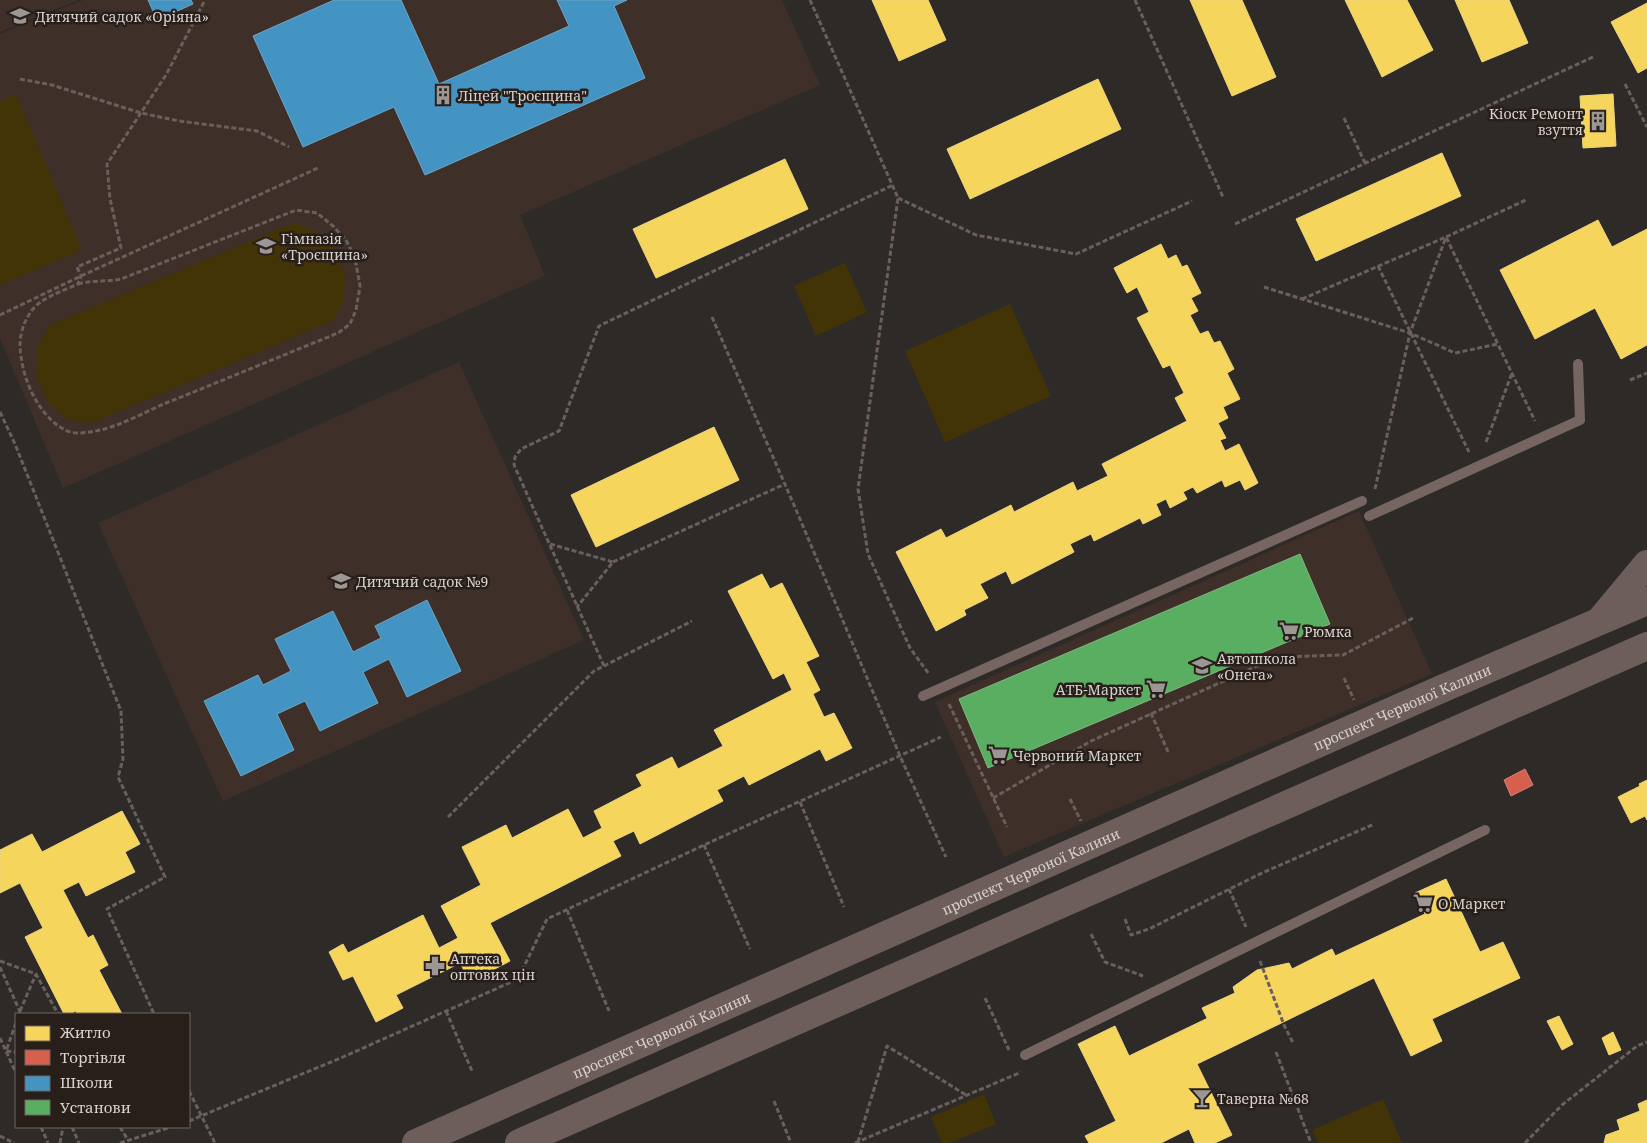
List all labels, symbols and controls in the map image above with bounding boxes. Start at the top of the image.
school or university icon: Дитячий садок «Оріяна» [9,5,31,27]
place label: Дитячий садок «Оріяна» [35,7,209,26]
building icon: Ліцей "Троєщина" [432,84,454,106]
place label: Ліцей "Троєщина" [458,86,587,105]
place label: Кіоск Ремонт взуття [1489,104,1584,139]
building icon: Кіоск Ремонт взуття [1587,110,1609,132]
place label: Гімназія «Троєщина» [281,229,368,264]
school or university icon: Гімназія «Троєщина» [255,235,277,257]
school or university icon: Дитячий садок №9 [330,570,352,592]
place label: Дитячий садок №9 [356,572,488,591]
supermarket icon: Рюмка [1278,620,1300,642]
place label: Рюмка [1304,622,1352,641]
place label: Автошкола «Онега» [1217,649,1296,684]
school or university icon: Автошкола «Онега» [1191,655,1213,677]
street label: проспект Червоної Калини [1310,659,1494,754]
supermarket icon: АТБ-Маркет [1145,678,1167,700]
place label: АТБ-Маркет [1056,680,1142,699]
supermarket icon: Червоний Маркет [987,744,1009,766]
place label: Червоний Маркет [1013,746,1142,765]
street label: проспект Червоної Калини [938,823,1122,919]
supermarket icon: О Маркет [1412,892,1434,914]
place label: О Маркет [1438,894,1506,913]
place label: Аптека оптових цін [450,949,535,984]
pharmacy icon: Аптека оптових цін [424,955,446,977]
street label: проспект Червоної Калини [569,987,753,1082]
legend [15,1013,190,1128]
text: Житло [59,1022,111,1042]
text: Торгівля [60,1047,126,1067]
text: Школи [60,1072,113,1092]
bar icon: Таверна №68 [1191,1087,1213,1109]
place label: Таверна №68 [1217,1089,1309,1108]
text: Установи [60,1097,131,1117]

